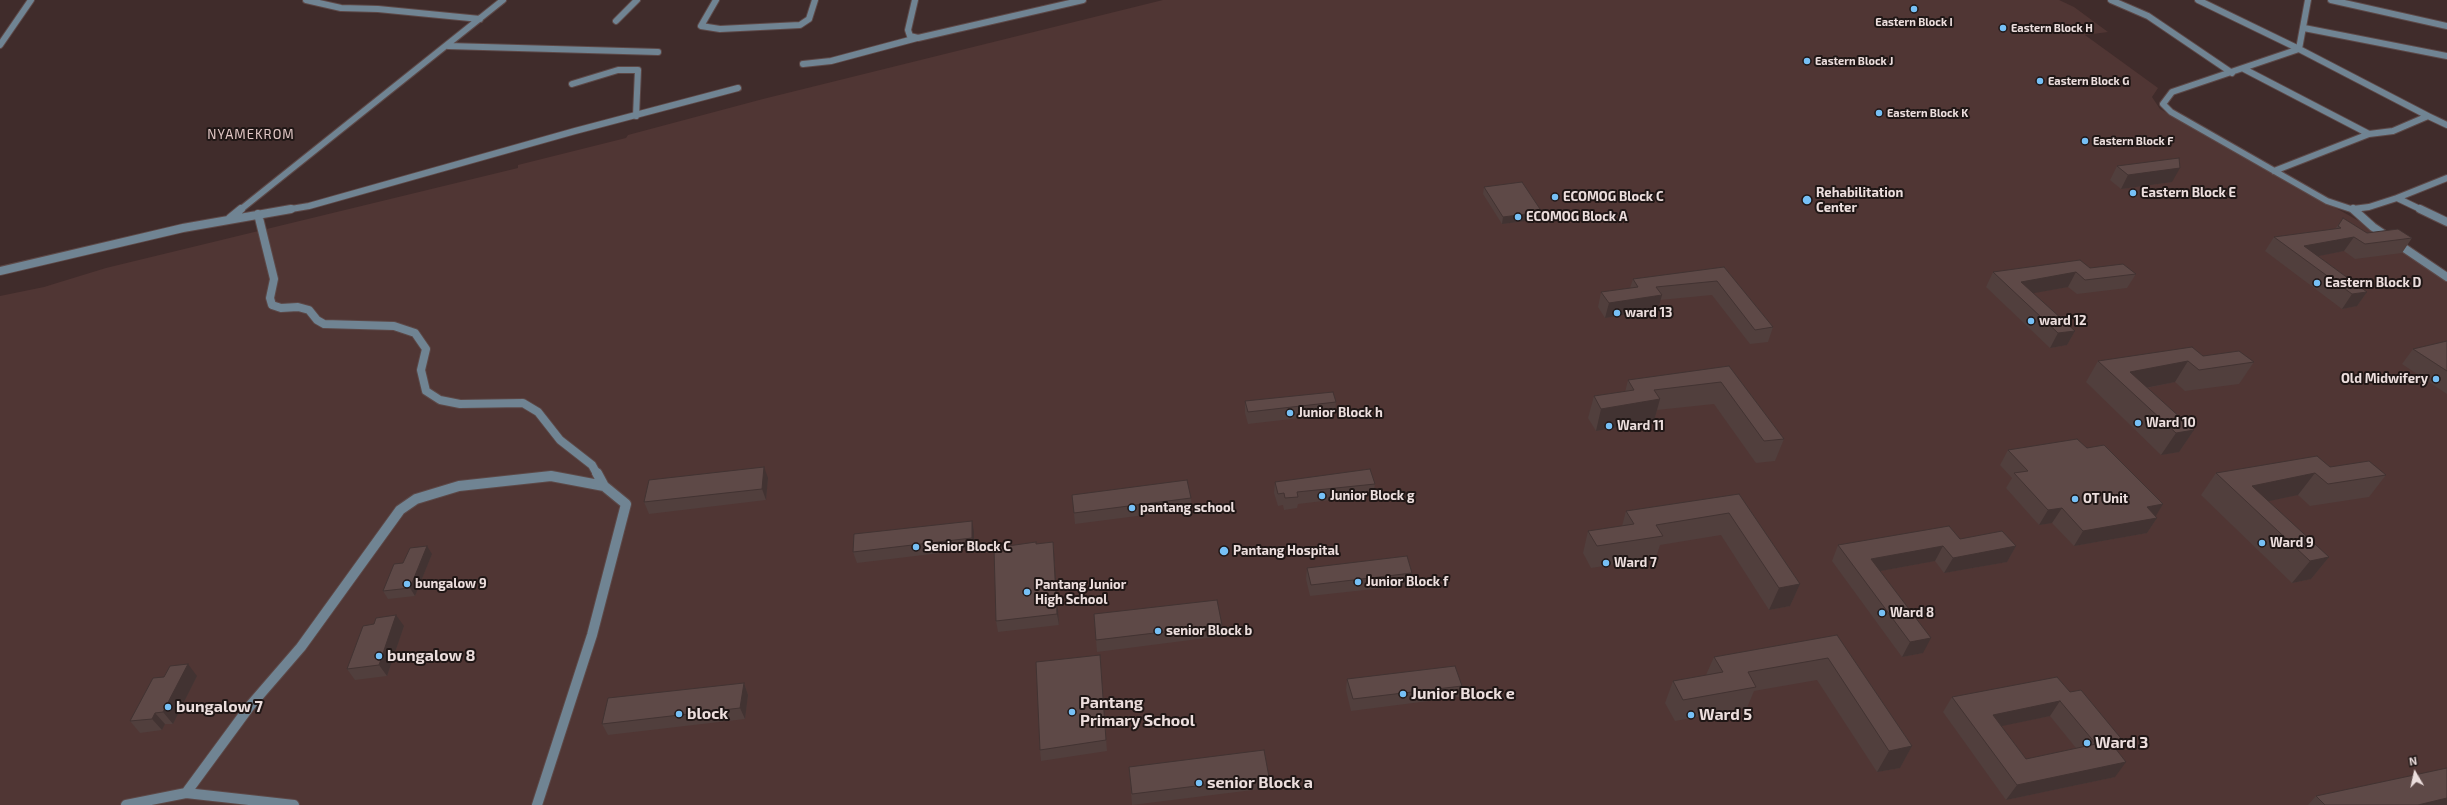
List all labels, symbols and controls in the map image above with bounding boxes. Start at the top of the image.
marker: Eastern Block I [1909,4,1919,14]
place label: Eastern Block I [1875,15,1953,29]
place label: Eastern Block H [2011,21,2093,35]
marker: Eastern Block H [1998,23,2008,33]
place label: Eastern Block J [1815,54,1893,68]
marker: Eastern Block J [1802,56,1812,66]
place label: Eastern Block G [2048,74,2129,88]
marker: Eastern Block G [2035,76,2045,86]
place label: Eastern Block K [1887,106,1968,120]
marker: Eastern Block K [1874,108,1884,118]
district label: NYAMEKROM [207,127,295,143]
place label: Eastern Block F [2093,134,2173,148]
marker: Eastern Block F [2080,136,2090,146]
place label: Rehabilitation Center [1816,185,1903,216]
place label: Eastern Block E [2141,185,2236,201]
marker: Eastern Block E [2128,188,2138,198]
place label: ECOMOG Block C [1563,189,1664,205]
marker: ECOMOG Block C [1550,192,1560,202]
marker: Rehabilitation Center [1801,194,1813,206]
place label: ECOMOG Block A [1526,209,1627,225]
marker: ECOMOG Block A [1513,212,1523,222]
place label: Eastern Block D [2325,275,2421,291]
marker: Eastern Block D [2312,278,2322,288]
place label: ward 13 [1625,305,1672,321]
marker: ward 13 [1612,308,1622,318]
place label: ward 12 [2039,313,2087,329]
marker: ward 12 [2026,316,2036,326]
place label: Old Midwifery [2341,371,2428,387]
marker: Old Midwifery [2431,374,2441,384]
place label: Junior Block h [1298,405,1383,421]
marker: Junior Block h [1285,408,1295,418]
place label: Ward 10 [2146,415,2196,431]
place label: Ward 11 [1617,418,1664,434]
marker: Ward 10 [2133,418,2143,428]
marker: Ward 11 [1604,421,1614,431]
place label: Junior Block g [1330,488,1414,504]
marker: Junior Block g [1317,491,1327,501]
place label: OT Unit [2083,491,2128,507]
marker: OT Unit [2070,494,2080,504]
place label: pantang school [1140,500,1235,516]
marker: pantang school [1127,503,1137,513]
place label: Ward 9 [2270,535,2314,551]
marker: Ward 9 [2257,538,2267,548]
place label: Senior Block C [924,539,1011,555]
marker: Senior Block C [911,542,921,552]
place label: Pantang Hospital [1233,543,1339,559]
marker: Pantang Hospital [1218,545,1230,557]
place label: Ward 7 [1614,555,1657,571]
marker: Ward 7 [1601,558,1611,568]
place label: Junior Block f [1366,574,1448,590]
place label: bungalow 9 [415,576,487,592]
place label: Pantang Junior High School [1035,577,1126,608]
marker: Junior Block f [1353,577,1363,587]
marker: bungalow 9 [402,579,412,589]
marker: Pantang Junior High School [1022,587,1032,597]
place label: Ward 8 [1890,605,1934,621]
marker: Ward 8 [1877,608,1887,618]
place label: senior Block b [1166,623,1252,639]
marker: senior Block b [1153,626,1163,636]
place label: bungalow 8 [387,646,476,666]
marker: bungalow 8 [374,651,384,661]
place label: Junior Block e [1411,684,1515,704]
marker: Junior Block e [1398,689,1408,699]
place label: Pantang Primary School [1080,693,1195,731]
place label: bungalow 7 [176,697,263,717]
marker: bungalow 7 [163,702,173,712]
place label: block [687,704,728,724]
place label: Ward 5 [1699,705,1752,725]
marker: Pantang Primary School [1067,707,1077,717]
marker: block [674,709,684,719]
marker: Ward 5 [1686,710,1696,720]
place label: Ward 3 [2095,733,2148,753]
marker: Ward 3 [2082,738,2092,748]
north arrow [2395,753,2435,793]
text: N [2408,754,2418,768]
place label: senior Block a [1207,773,1313,793]
marker: senior Block a [1194,778,1204,788]

